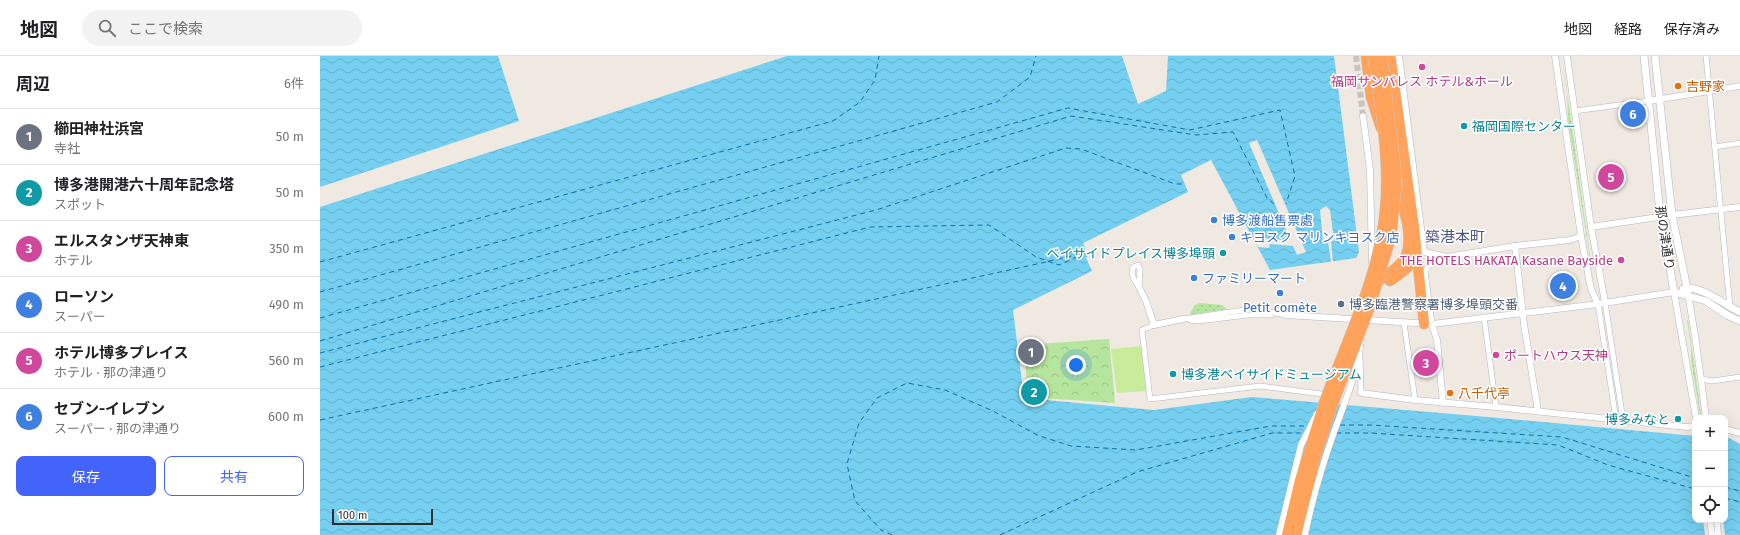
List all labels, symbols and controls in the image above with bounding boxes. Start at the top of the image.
search box [82,10,362,46]
icon: search [96,17,118,39]
text: 地図 [20,18,58,41]
text: ここで検索 [128,20,203,38]
text: 地図 [1564,21,1592,38]
text: 経路 [1614,21,1642,38]
text: 保存済み [1664,21,1720,38]
marker: 福岡サンパレス ホテル&ホール [1417,62,1427,72]
text: 周辺 [16,74,50,95]
place label: 福岡サンパレス ホテル&ホール [1331,74,1513,89]
text: 6件 [284,76,304,91]
place label: 吉野家 [1686,79,1725,94]
marker: 吉野家 [1673,81,1683,91]
pin: 6 [1620,99,1646,129]
place label: 福岡国際センター [1472,119,1576,134]
text: 櫛田神社浜宮 [54,120,144,138]
marker: 福岡国際センター [1459,121,1469,131]
text: 1 [26,129,32,144]
text: 50 m [276,129,304,144]
text: 寺社 [54,141,80,156]
pin: 5 [1598,162,1624,192]
text: 博多港開港六十周年記念塔 [54,176,234,194]
text: 2 [26,185,32,200]
text: 50 m [276,185,304,200]
text: スポット [54,197,106,212]
street label: 那の津通り [1653,205,1677,271]
place label: 博多渡船售票處 [1222,213,1313,228]
marker: 博多渡船售票處 [1209,215,1219,225]
district label: 築港本町 [1425,228,1485,246]
place label: キヨスク マリンキヨスク店 [1240,230,1399,245]
text: エルスタンザ天神東 [54,232,189,250]
marker: キヨスク マリンキヨスク店 [1227,232,1237,242]
text: 3 [26,241,32,256]
text: 350 m [269,241,304,256]
place label: ベイサイドプレイス博多埠頭 [1046,246,1215,261]
marker: ベイサイドプレイス博多埠頭 [1218,248,1228,258]
text: ホテル [54,253,93,268]
place label: THE HOTELS HAKATA Kasane Bayside [1400,253,1613,268]
marker: THE HOTELS HAKATA Kasane Bayside [1616,255,1626,265]
place label: ファミリーマート [1202,271,1306,286]
pin: 4 [1550,271,1576,301]
marker: ファミリーマート [1189,273,1199,283]
text: ローソン [54,288,114,306]
marker: Petit comète [1275,288,1285,298]
text: 4 [25,297,33,312]
text: 490 m [269,297,304,312]
place label: 博多臨港警察署博多埠頭交番 [1349,297,1518,312]
marker: 博多臨港警察署博多埠頭交番 [1336,299,1346,309]
place label: Petit comète [1243,300,1317,315]
text: スーパー [54,309,106,324]
pin: 1 [1018,337,1044,367]
text: ホテル博多プレイス [54,344,189,362]
pin: 3 [1413,348,1439,378]
place label: ポートハウス天神 [1504,348,1608,363]
marker: ポートハウス天神 [1491,350,1501,360]
text: 5 [26,353,32,368]
text: 560 m [269,353,304,368]
your location [1066,355,1086,375]
text: ホテル · 那の津通り [54,365,168,380]
place label: 博多港ベイサイドミュージアム [1181,367,1362,382]
marker: 博多港ベイサイドミュージアム [1168,369,1178,379]
pin: 2 [1021,377,1047,407]
place label: 八千代亭 [1458,386,1510,401]
marker: 八千代亭 [1445,388,1455,398]
text: セブン-イレブン [54,400,165,418]
text: 6 [25,409,33,424]
text: 600 m [268,409,304,424]
place label: 博多みなと [1605,412,1670,427]
marker: 博多みなと [1673,414,1683,424]
map controls [1692,415,1728,523]
button: + [1692,415,1728,451]
text: スーパー · 那の津通り [54,421,181,436]
button: − [1692,451,1728,487]
button: 保存 [16,456,156,496]
button: 共有 [164,456,304,496]
button: locate [1692,487,1728,523]
scale bar [332,507,433,526]
text: 100 m [338,509,367,522]

